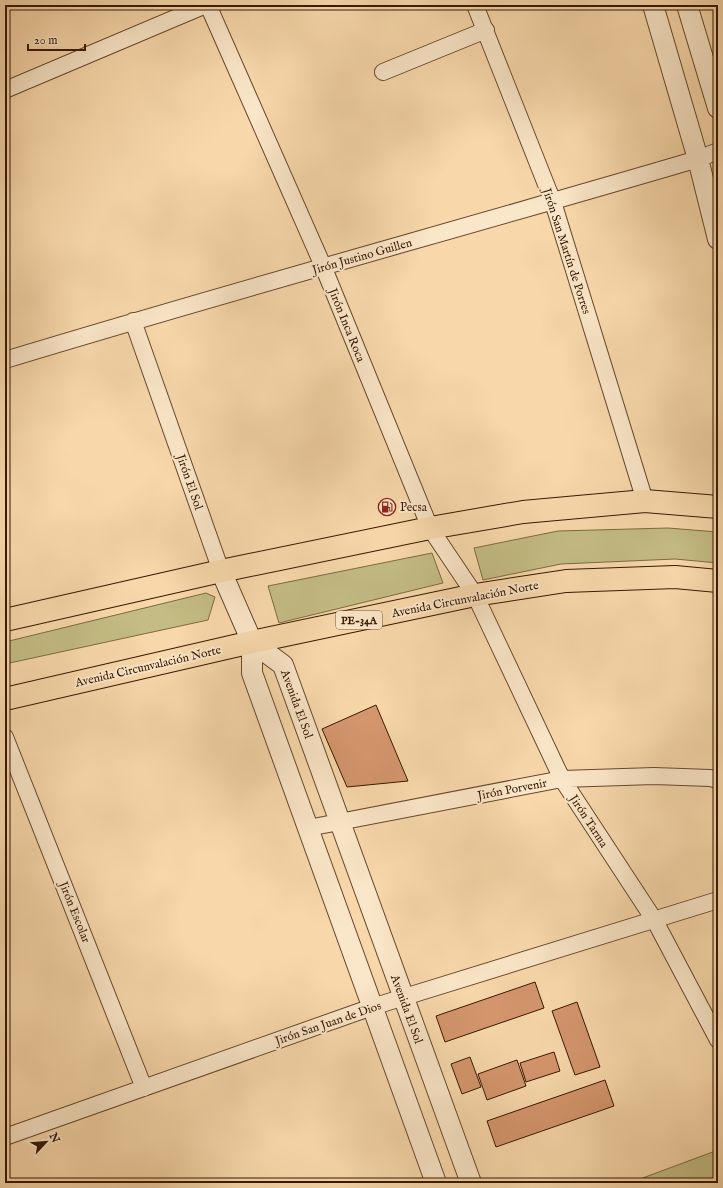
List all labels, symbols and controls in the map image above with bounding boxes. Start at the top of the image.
scale bar [28,26,85,52]
text: 20 m [34,33,57,48]
street label: Jirón San Martín de Porres [537,184,594,316]
street label: Jirón Justino Guillen [309,235,415,279]
street label: Jirón Inca Roca [323,284,368,365]
street label: Jirón El Sol [171,450,206,513]
fuel station icon: Pecsa [377,497,397,517]
place label: Pecsa [400,500,428,515]
street label: Avenida Circunvalación Norte [389,578,540,621]
road number: PE-34A [336,611,382,629]
street label: Avenida Circunvalación Norte [73,642,223,691]
street label: Avenida El Sol [277,667,316,741]
street label: Jirón Porvenir [474,775,549,805]
street label: Jirón Tarma [564,790,612,852]
street label: Jirón Escolar [54,877,94,946]
street label: Avenida El Sol [387,972,426,1046]
street label: Jirón San Juan de Dios [271,998,384,1050]
north arrow [26,1122,66,1162]
text: N [45,1130,63,1146]

